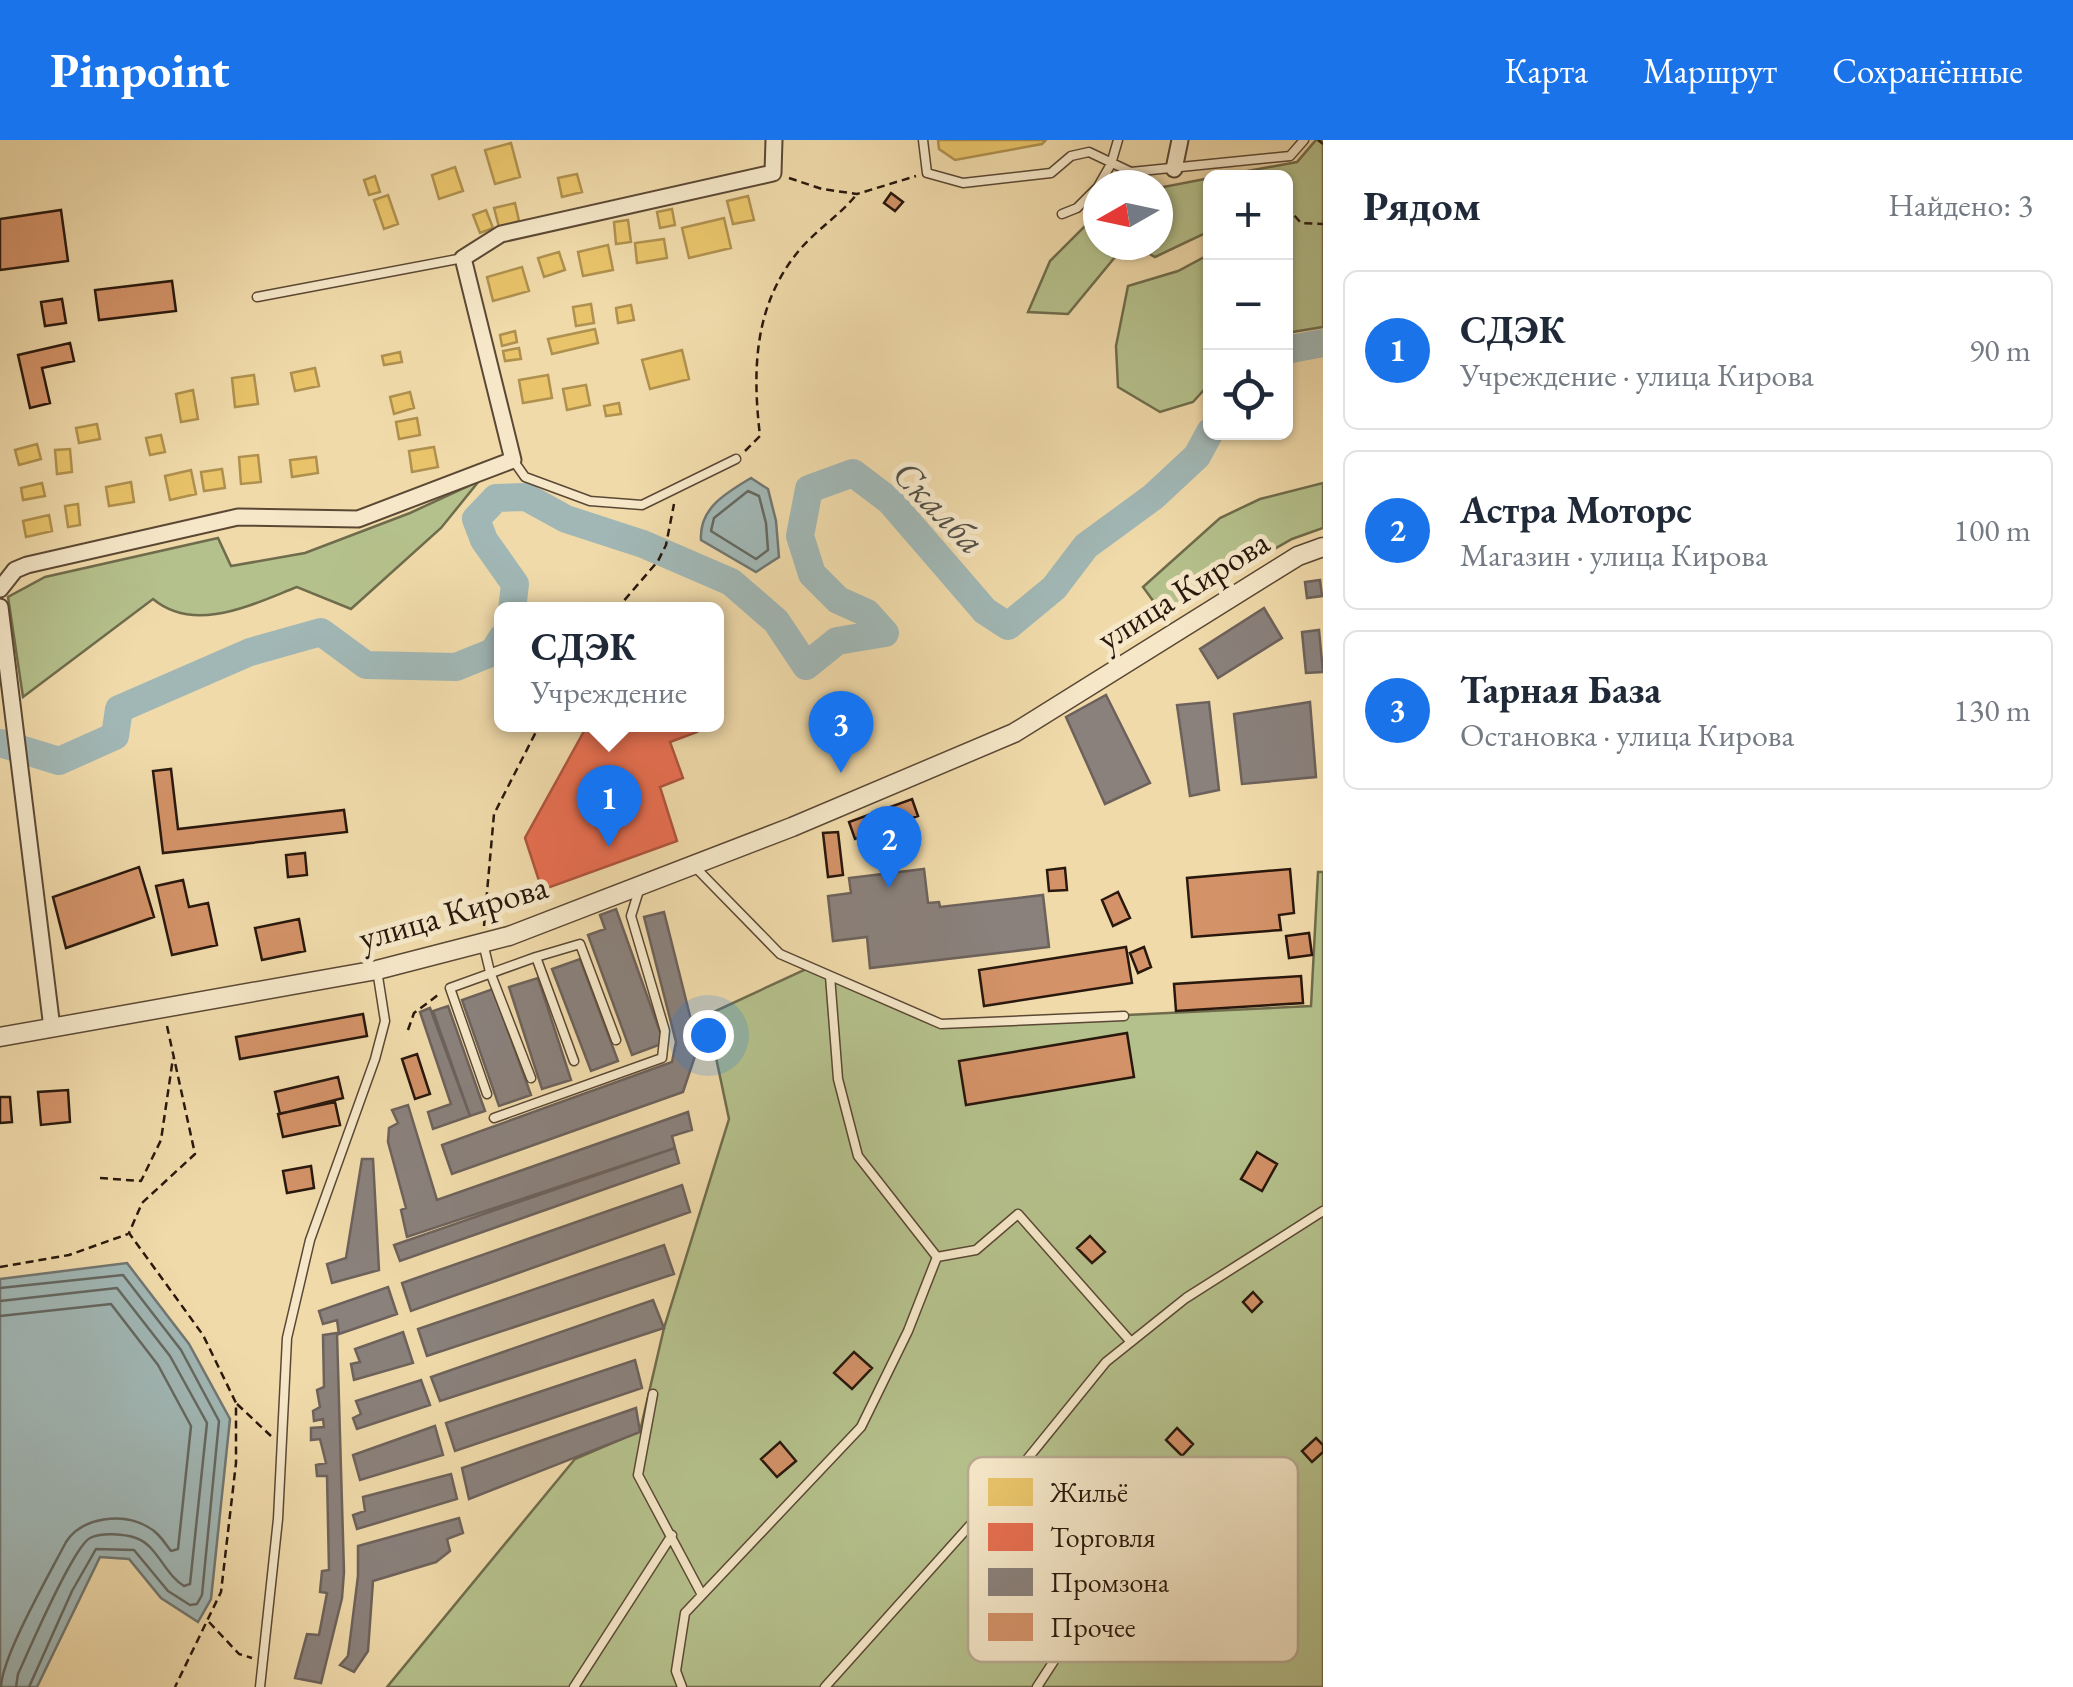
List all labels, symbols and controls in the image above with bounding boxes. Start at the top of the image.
text: Pinpoint [50,39,230,101]
text: Карта [1504,48,1588,93]
text: Маршрут [1643,48,1777,93]
text: Сохранённые [1832,48,2023,93]
north arrow [1083,170,1173,260]
map controls [1203,170,1293,440]
button: + [1203,170,1293,260]
text: Рядом [1363,178,1481,233]
text: Найдено: 3 [1888,184,2033,226]
button: − [1203,260,1293,350]
text: СДЭК [1460,305,1565,354]
text: 1 [1389,329,1406,371]
text: 90 m [1969,329,2031,371]
button: locate [1203,350,1293,440]
text: Учреждение · улица Кирова [1460,354,1814,396]
water label: Скалба [882,449,996,564]
text: Астра Моторс [1460,485,1692,534]
text: 2 [1389,509,1406,551]
text: 100 m [1954,509,2031,551]
street label: улица Кирова [1088,519,1278,661]
text: Магазин · улица Кирова [1460,534,1768,576]
popup [494,602,724,732]
text: СДЭК [531,622,636,671]
text: Тарная База [1460,665,1661,714]
text: Учреждение [531,671,687,713]
text: 3 [1389,689,1406,731]
text: 130 m [1954,689,2031,731]
pin: 3 [808,690,874,773]
text: Остановка · улица Кирова [1460,714,1794,756]
pin: 1 [576,764,642,847]
pin: 2 [856,806,922,888]
street label: улица Кирова [353,863,553,961]
your location [683,1010,734,1061]
legend [968,1457,1298,1662]
text: Жильё [1049,1474,1128,1510]
text: Торговля [1050,1519,1155,1555]
text: Промзона [1050,1564,1170,1600]
text: Прочее [1050,1609,1136,1645]

